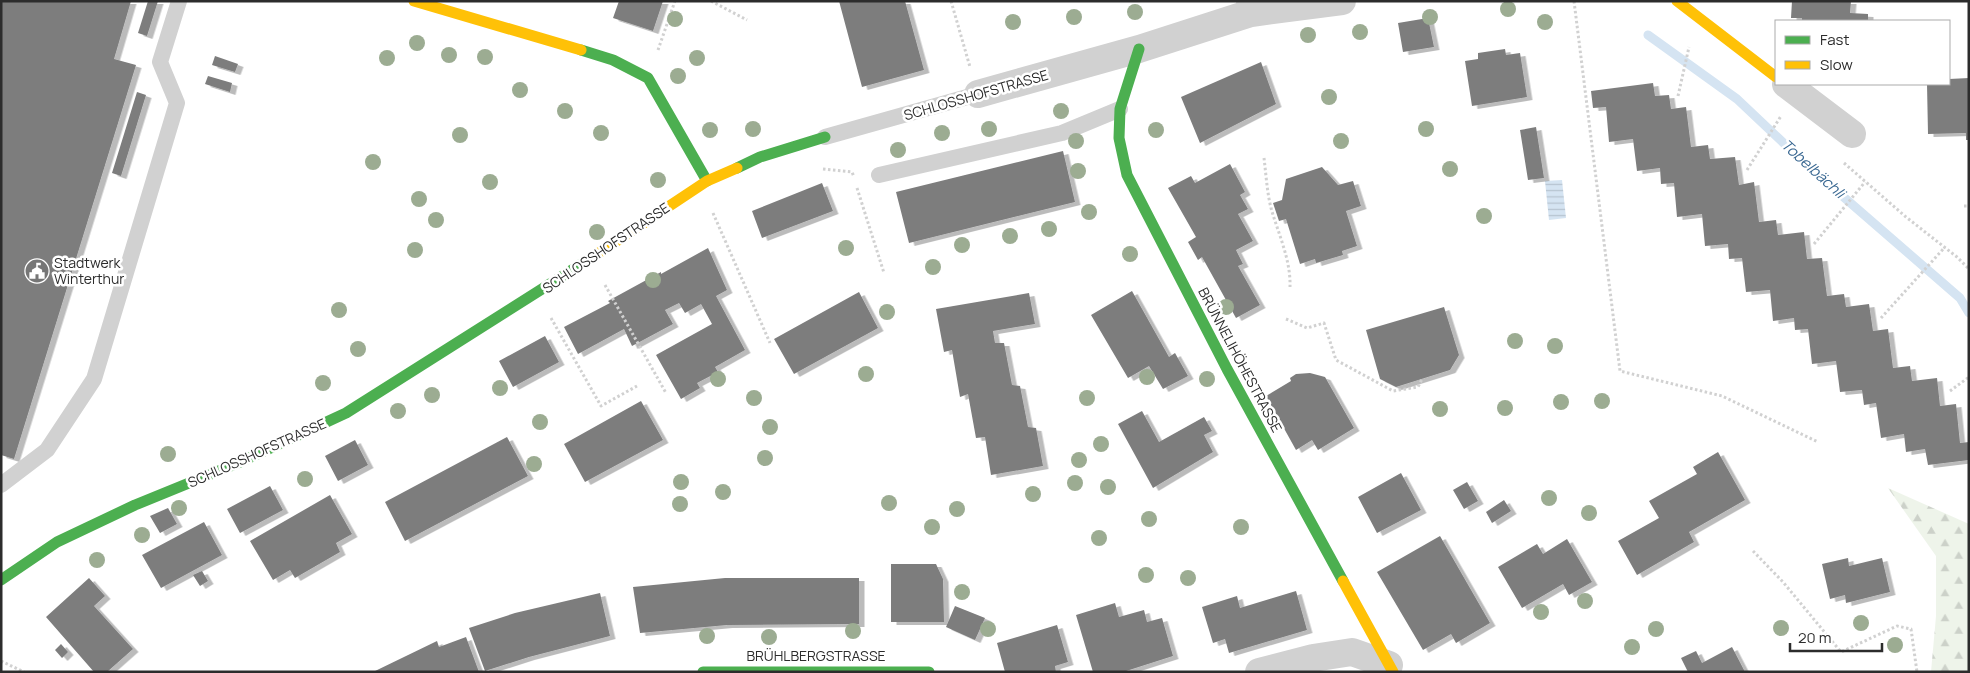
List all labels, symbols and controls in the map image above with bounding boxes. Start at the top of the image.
legend [1775,20,1950,85]
text: Fast [1820,29,1849,50]
text: Slow [1820,54,1853,75]
street label: SCHLOSSHOFSTRASSE [901,65,1050,124]
water label: Tobelbächli [1777,134,1852,205]
street label: SCHLOSSHOFSTRASSE [539,198,673,297]
place label: Stadtwerk Winterthur [54,253,124,288]
public building icon: Stadtwerk Winterthur [24,258,50,284]
street label: BRÜNNELIHÖHESTRASSE [1194,284,1287,436]
street label: SCHLOSSHOFSTRASSE [185,413,329,492]
scale bar [1790,620,1882,652]
text: 20 m [1798,627,1831,648]
street label: BRÜHLBERGSTRASSE [746,646,886,665]

